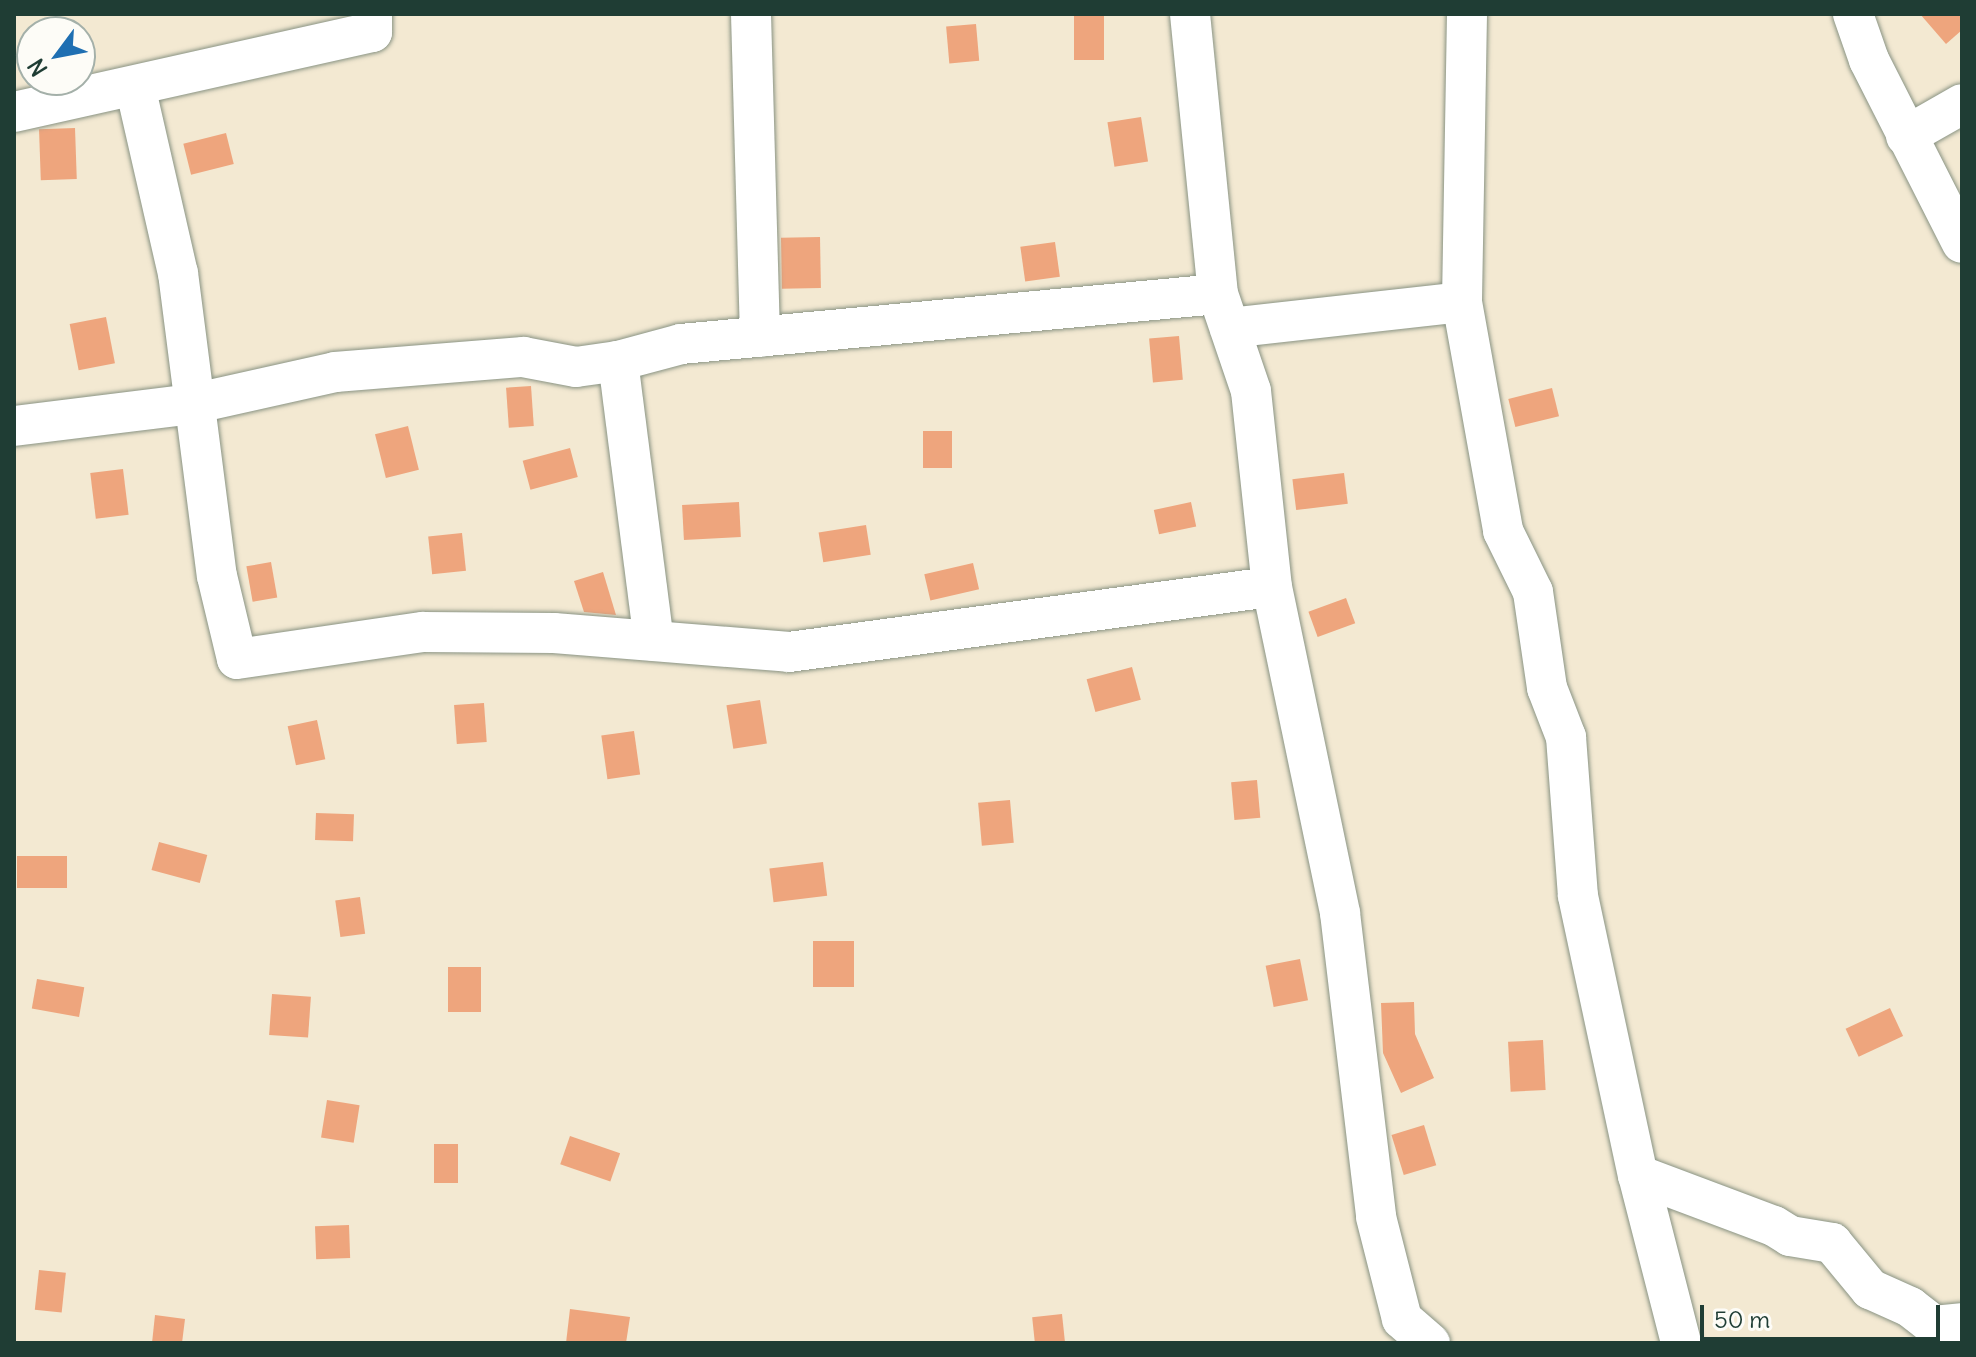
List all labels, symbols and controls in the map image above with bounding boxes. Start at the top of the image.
north arrow [16,16,96,96]
text: N [21,54,53,82]
scale bar [1704,1289,1944,1339]
text: 50 m [1714,1304,1770,1334]

